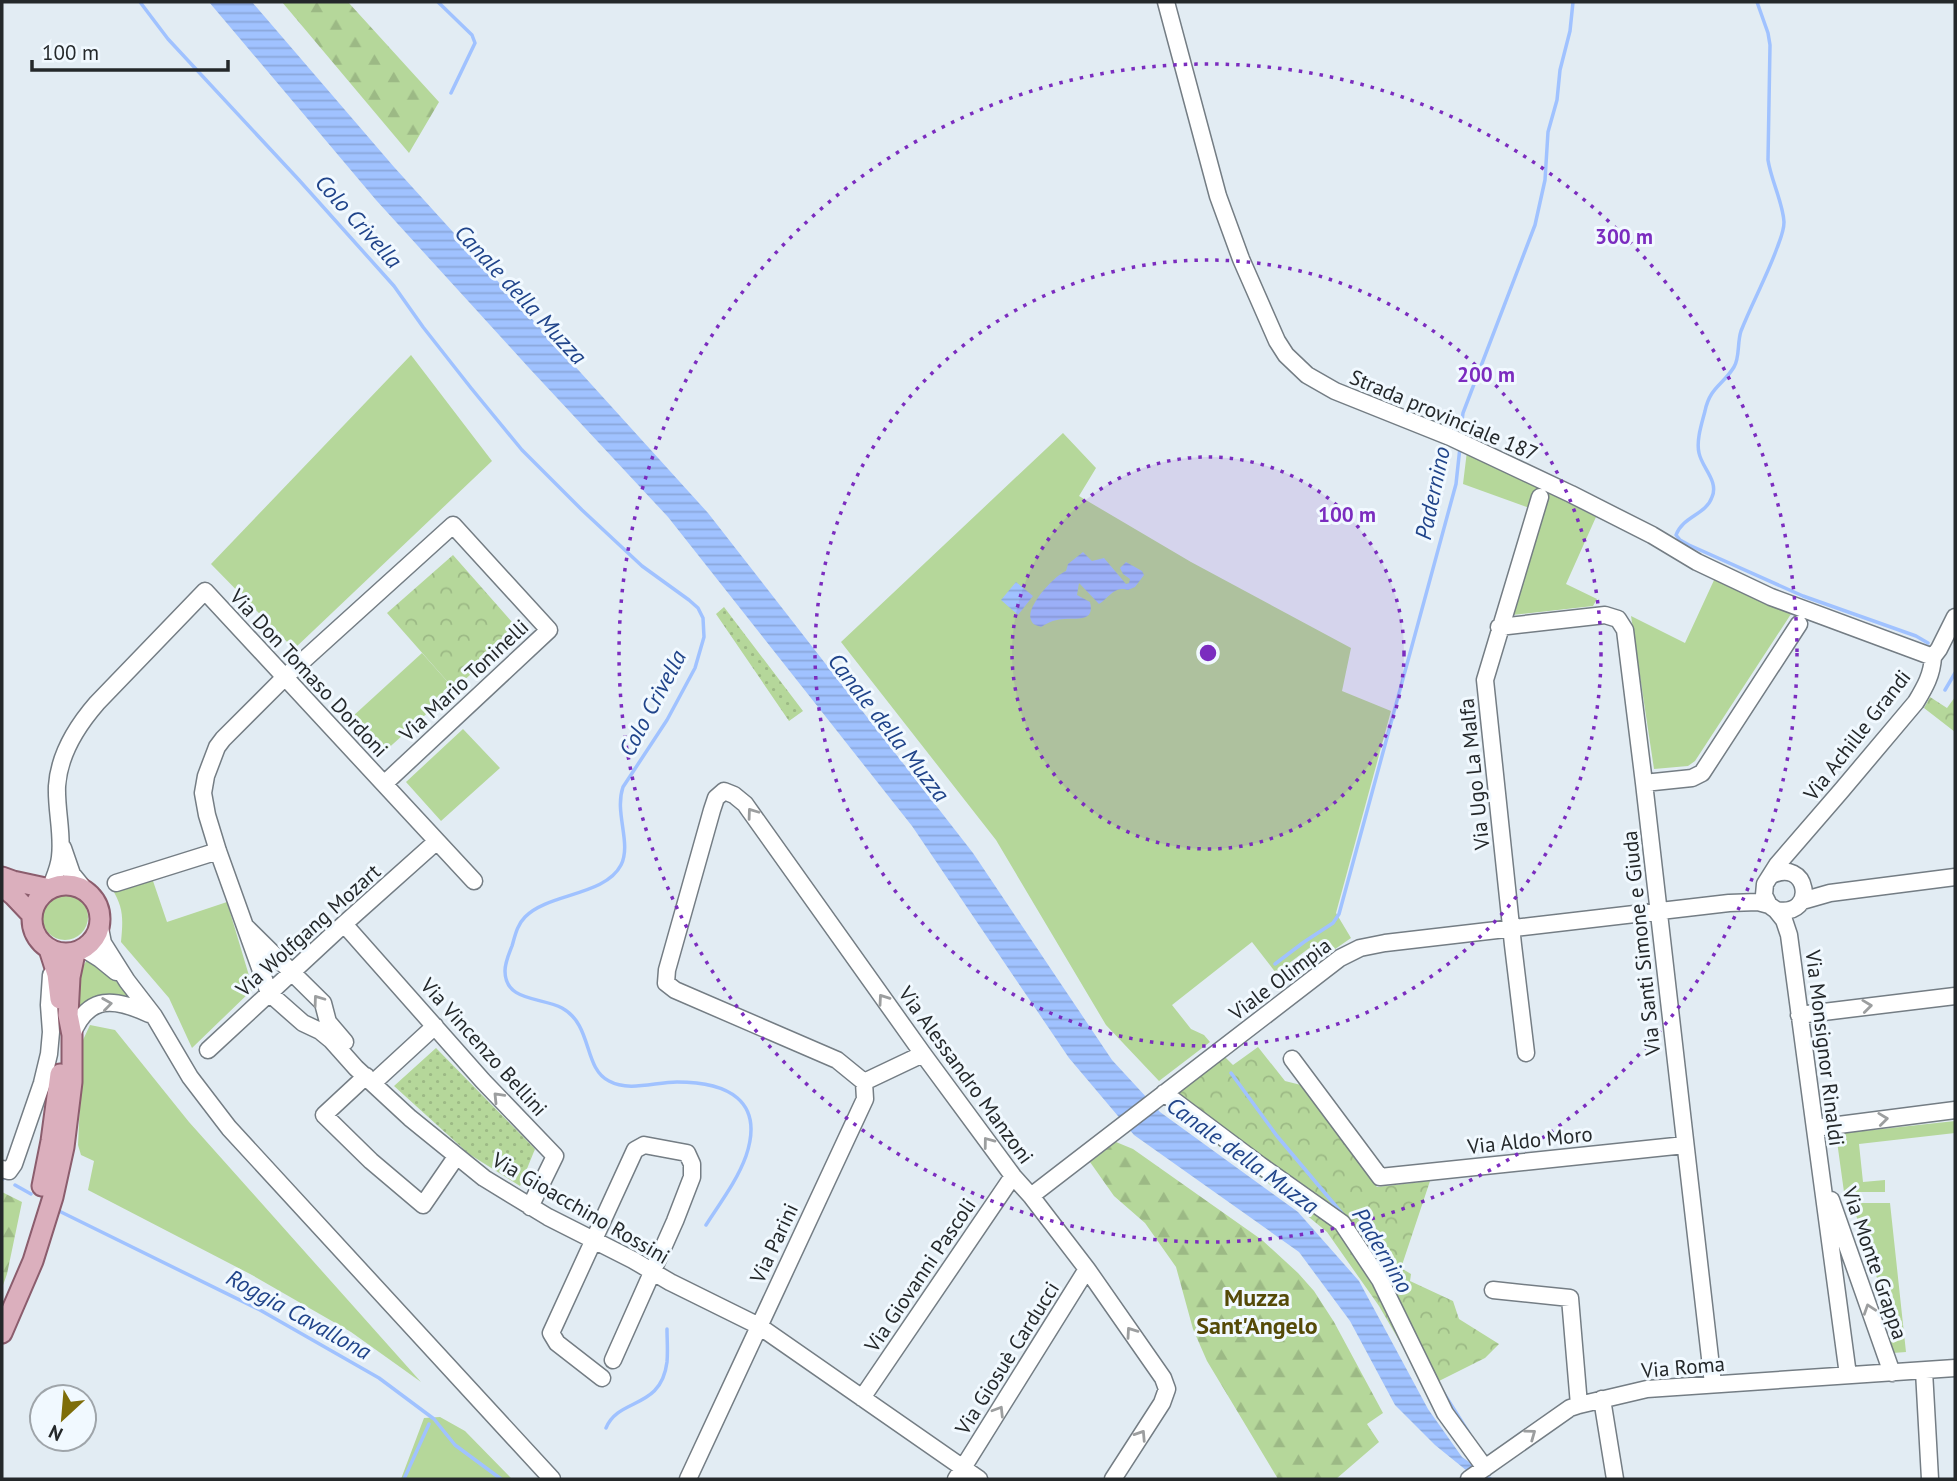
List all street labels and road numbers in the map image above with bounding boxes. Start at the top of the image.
street label: Strada provinciale 187 [1346,363,1542,467]
street label: Via Don Tomaso Dordoni [223,583,394,763]
street label: Via Mario Toninelli [393,613,534,747]
street label: Via Achille Grandi [1797,664,1917,807]
street label: Via Ugo La Malfa [1453,697,1495,852]
street label: Via Santi Simone e Giuda [1616,829,1666,1058]
street label: Via Wolfgang Mozart [229,858,386,1003]
street label: Viale Olimpia [1223,932,1336,1027]
street label: Via Monsignor Rinaldi [1799,947,1850,1148]
street label: Via Vincenzo Bellini [414,971,553,1122]
street label: Via Alessandro Manzoni [892,980,1039,1169]
street label: Via Aldo Moro [1465,1120,1594,1160]
street label: Via Gioacchino Rossini [486,1146,675,1270]
street label: Via Monte Grappa [1836,1182,1914,1343]
street label: Via Giovanni Pascoli [858,1193,982,1358]
street label: Via Parini [743,1199,804,1288]
street label: Via Giosuè Carducci [948,1276,1065,1440]
street label: Via Roma [1639,1350,1726,1384]

